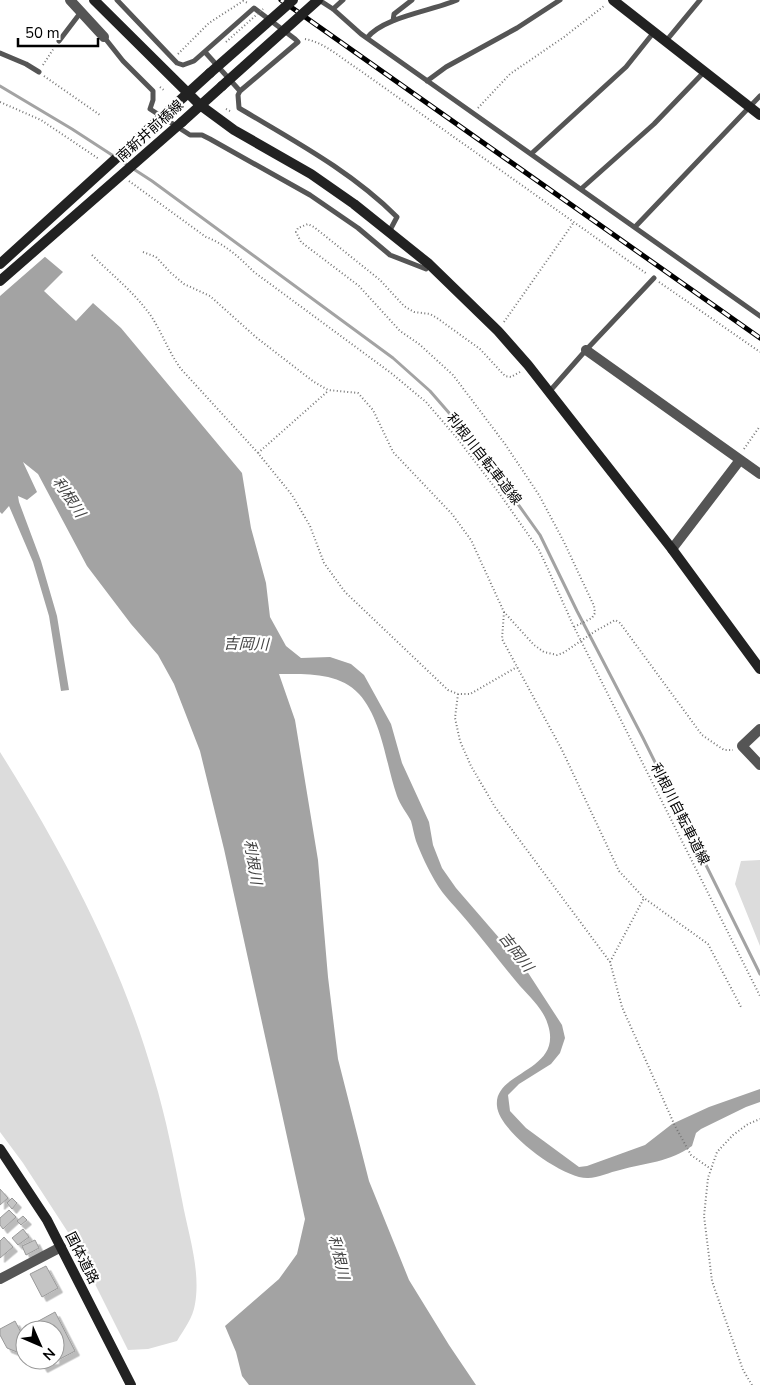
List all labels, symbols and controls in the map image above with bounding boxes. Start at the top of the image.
scale bar [18,15,98,47]
text: 50 m [25,23,60,43]
street label: 南新井前橋線 [112,96,188,166]
street label: 利根川自転車道線 [442,409,526,509]
water label: 利根川 [48,473,91,523]
water label: 吉岡川 [223,634,271,654]
street label: 利根川自転車道線 [646,760,714,868]
water label: 利根川 [240,838,267,888]
water label: 吉岡川 [494,928,539,977]
street label: 国体道路 [61,1229,103,1287]
water label: 利根川 [324,1233,354,1283]
north arrow [15,1320,65,1370]
text: N [38,1343,59,1364]

